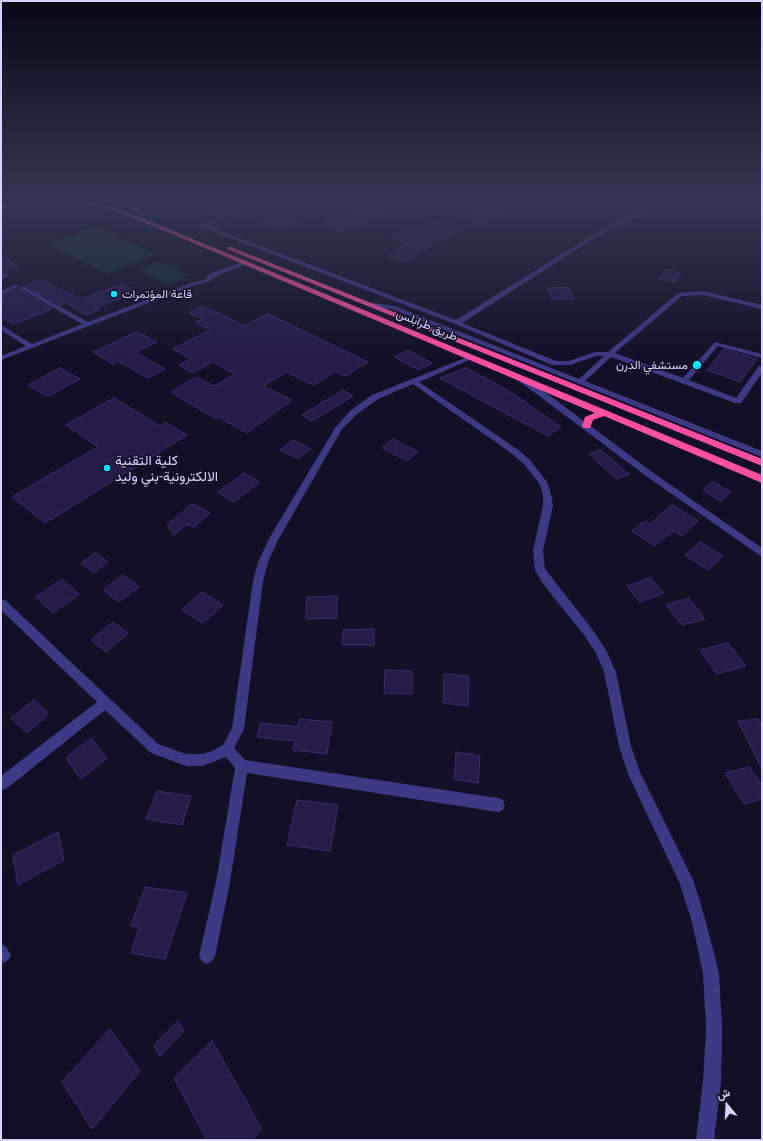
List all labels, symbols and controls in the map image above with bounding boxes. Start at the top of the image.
place label: قاعة المؤتمرات [122,287,192,301]
marker: قاعة المؤتمرات [109,289,119,299]
street label: طريق طرابلس [394,306,460,344]
place label: مستشفي الدرن [616,358,688,372]
marker: مستشفي الدرن [691,359,703,371]
place label: كلية التقنية الالكترونية-بني وليد [115,452,218,484]
marker: كلية التقنية الالكترونية-بني وليد [102,463,112,473]
north arrow [707,1085,747,1125]
text: ش [715,1086,731,1101]

